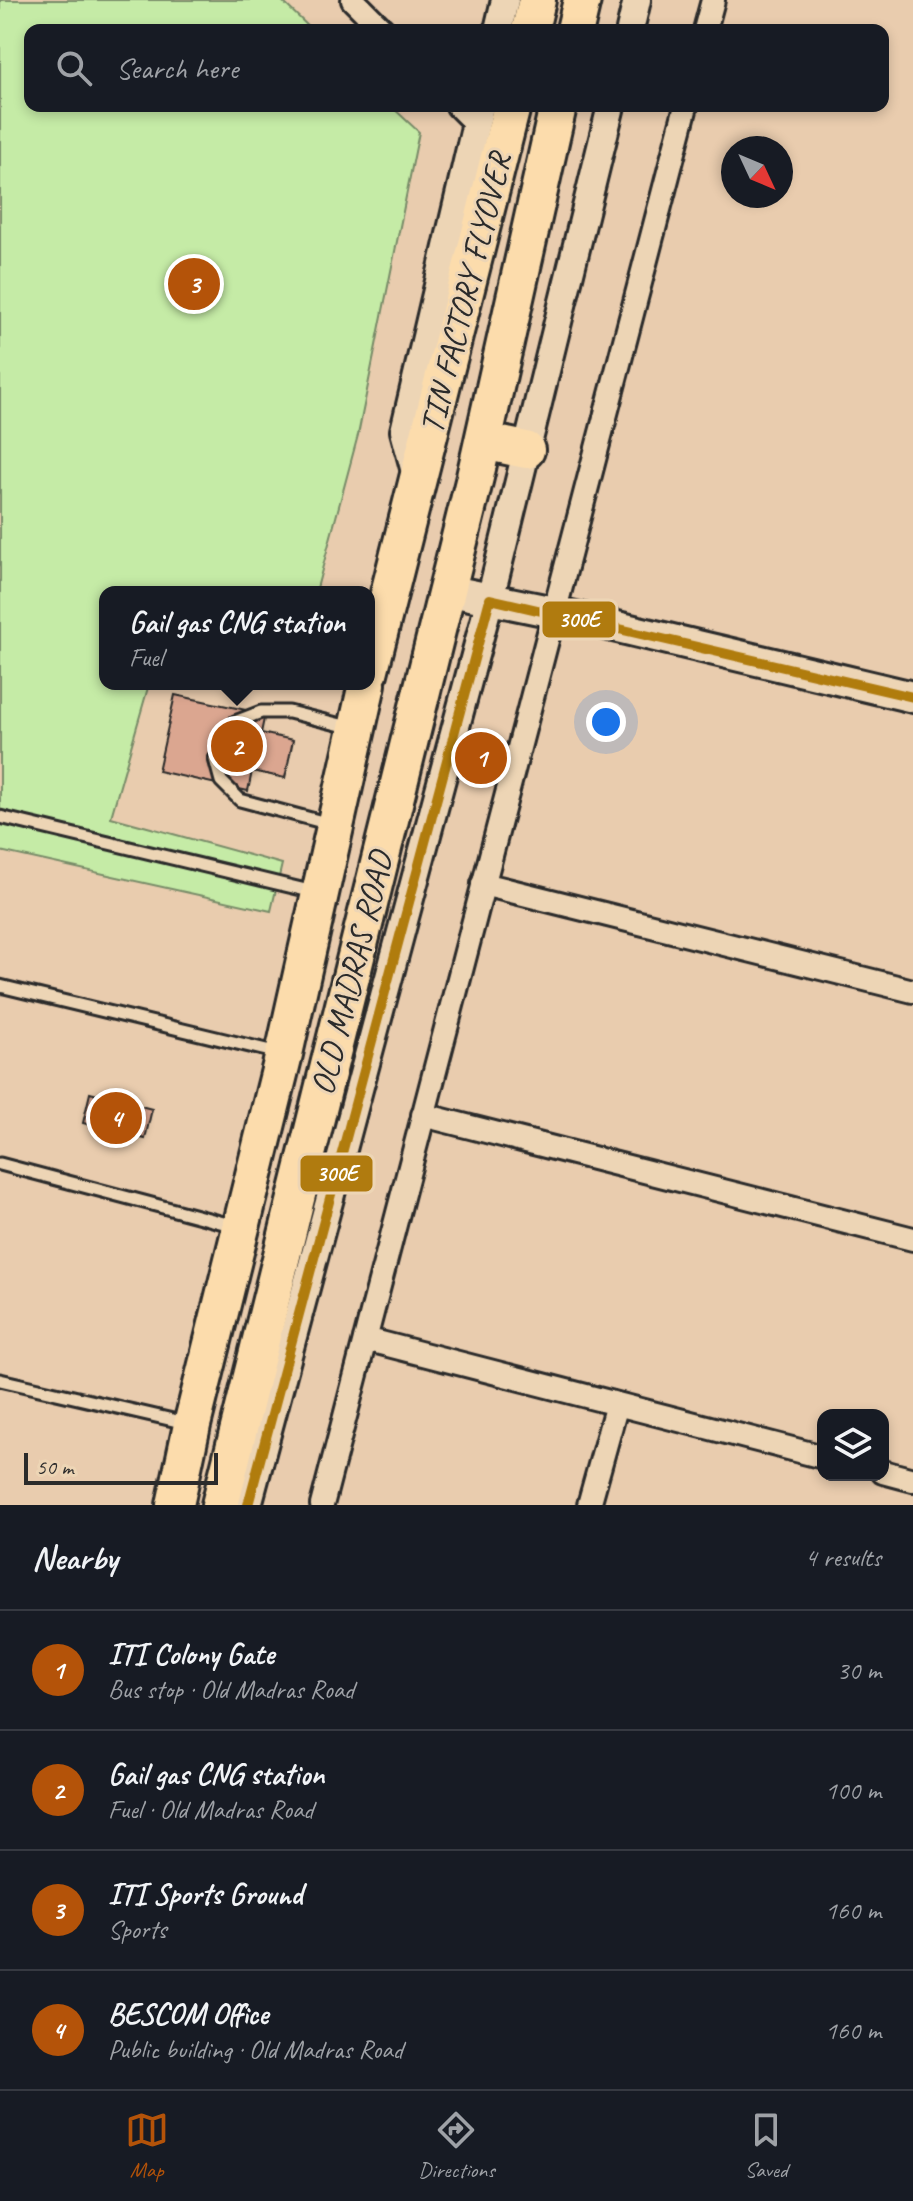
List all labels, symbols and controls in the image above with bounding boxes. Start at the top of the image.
search box [24,24,889,112]
icon: search [52,46,96,90]
text: Search here [116,49,238,87]
north arrow [721,136,793,208]
street label: TIN FACTORY FLYOVER [409,146,521,438]
pin: 3 [168,254,220,314]
popup [99,586,375,690]
line badge: 300E [541,600,617,639]
text: Gail gas CNG station [129,603,345,641]
text: 300E [558,606,603,634]
text: Fuel [129,641,163,674]
your location [586,702,626,742]
pin: 2 [211,716,263,776]
pin: 1 [455,728,507,788]
street label: OLD MADRAS ROAD [300,845,403,1099]
pin: 4 [90,1088,142,1148]
line badge: 300E [299,1154,374,1193]
text: 300E [316,1160,361,1188]
map controls [817,1409,889,1481]
button: layers [817,1409,889,1481]
scale bar [24,1449,218,1485]
text: 50 m [36,1453,73,1481]
text: Nearby [32,1536,118,1579]
text: 4 results [805,1541,881,1574]
text: ITI Colony Gate [108,1635,274,1673]
text: 1 [52,1654,64,1687]
text: 30 m [837,1654,881,1687]
text: Bus stop · Old Madras Road [108,1673,354,1706]
text: Gail gas CNG station [108,1755,324,1793]
text: 2 [52,1774,64,1807]
text: 100 m [825,1774,881,1807]
text: Fuel · Old Madras Road [108,1793,313,1826]
text: ITI Sports Ground [108,1875,303,1913]
text: 3 [52,1894,64,1927]
text: 160 m [825,1894,881,1927]
text: Sports [108,1913,166,1946]
text: BESCOM Office [108,1995,268,2033]
text: 4 [52,2014,64,2047]
text: 160 m [825,2014,881,2047]
text: Public building · Old Madras Road [108,2033,403,2066]
tab: Map [125,2108,169,2184]
tab: Directions [418,2108,495,2184]
tab: Saved [744,2108,788,2184]

